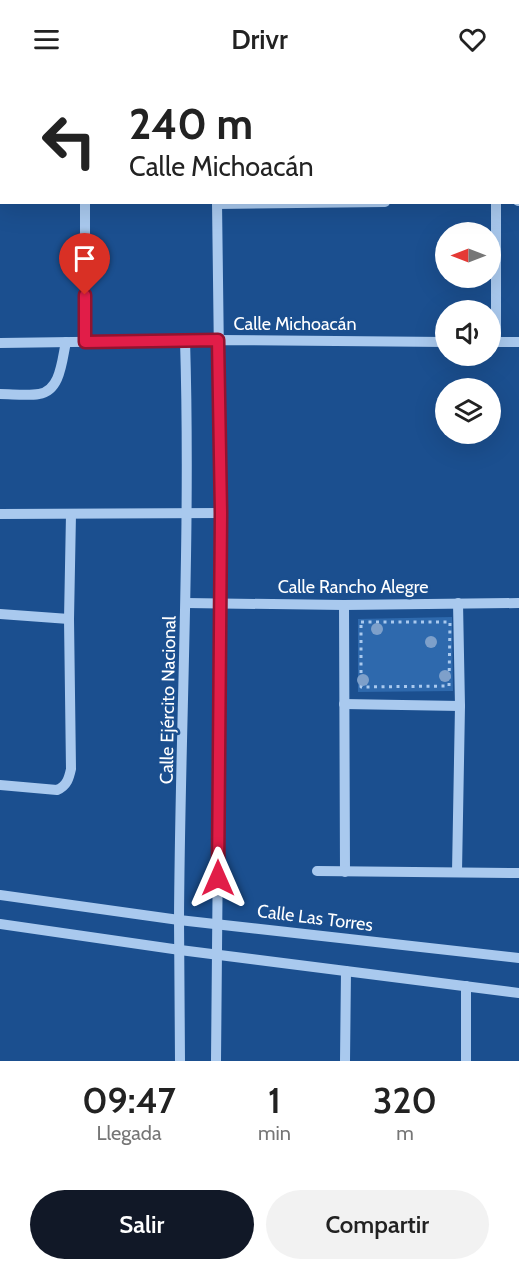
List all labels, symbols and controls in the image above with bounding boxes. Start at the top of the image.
icon: menu [30,23,63,56]
text: Drivr [231,23,288,56]
icon: heart [456,23,489,56]
text: 240 m [129,98,253,150]
icon: left [30,102,108,180]
text: Calle Michoacán [129,150,314,183]
north arrow [435,222,501,288]
map controls [435,222,501,444]
pin [59,233,110,295]
icon: arrive [68,242,101,275]
button: sound [435,300,501,366]
street label: Calle Michoacán [234,313,357,335]
button: layers [435,378,501,444]
street label: Calle Rancho Alegre [278,576,428,598]
street label: Calle Ejército Nacional [156,615,180,784]
position arrow [186,846,250,910]
street label: Calle Las Torres [256,900,374,936]
text: 09:47 [82,1078,176,1122]
text: 1 [268,1078,281,1122]
text: 320 [373,1078,437,1122]
text: Llegada [96,1121,162,1145]
text: min [258,1121,291,1145]
text: m [396,1121,414,1145]
button: Salir [30,1190,254,1259]
button: Compartir [266,1190,489,1259]

